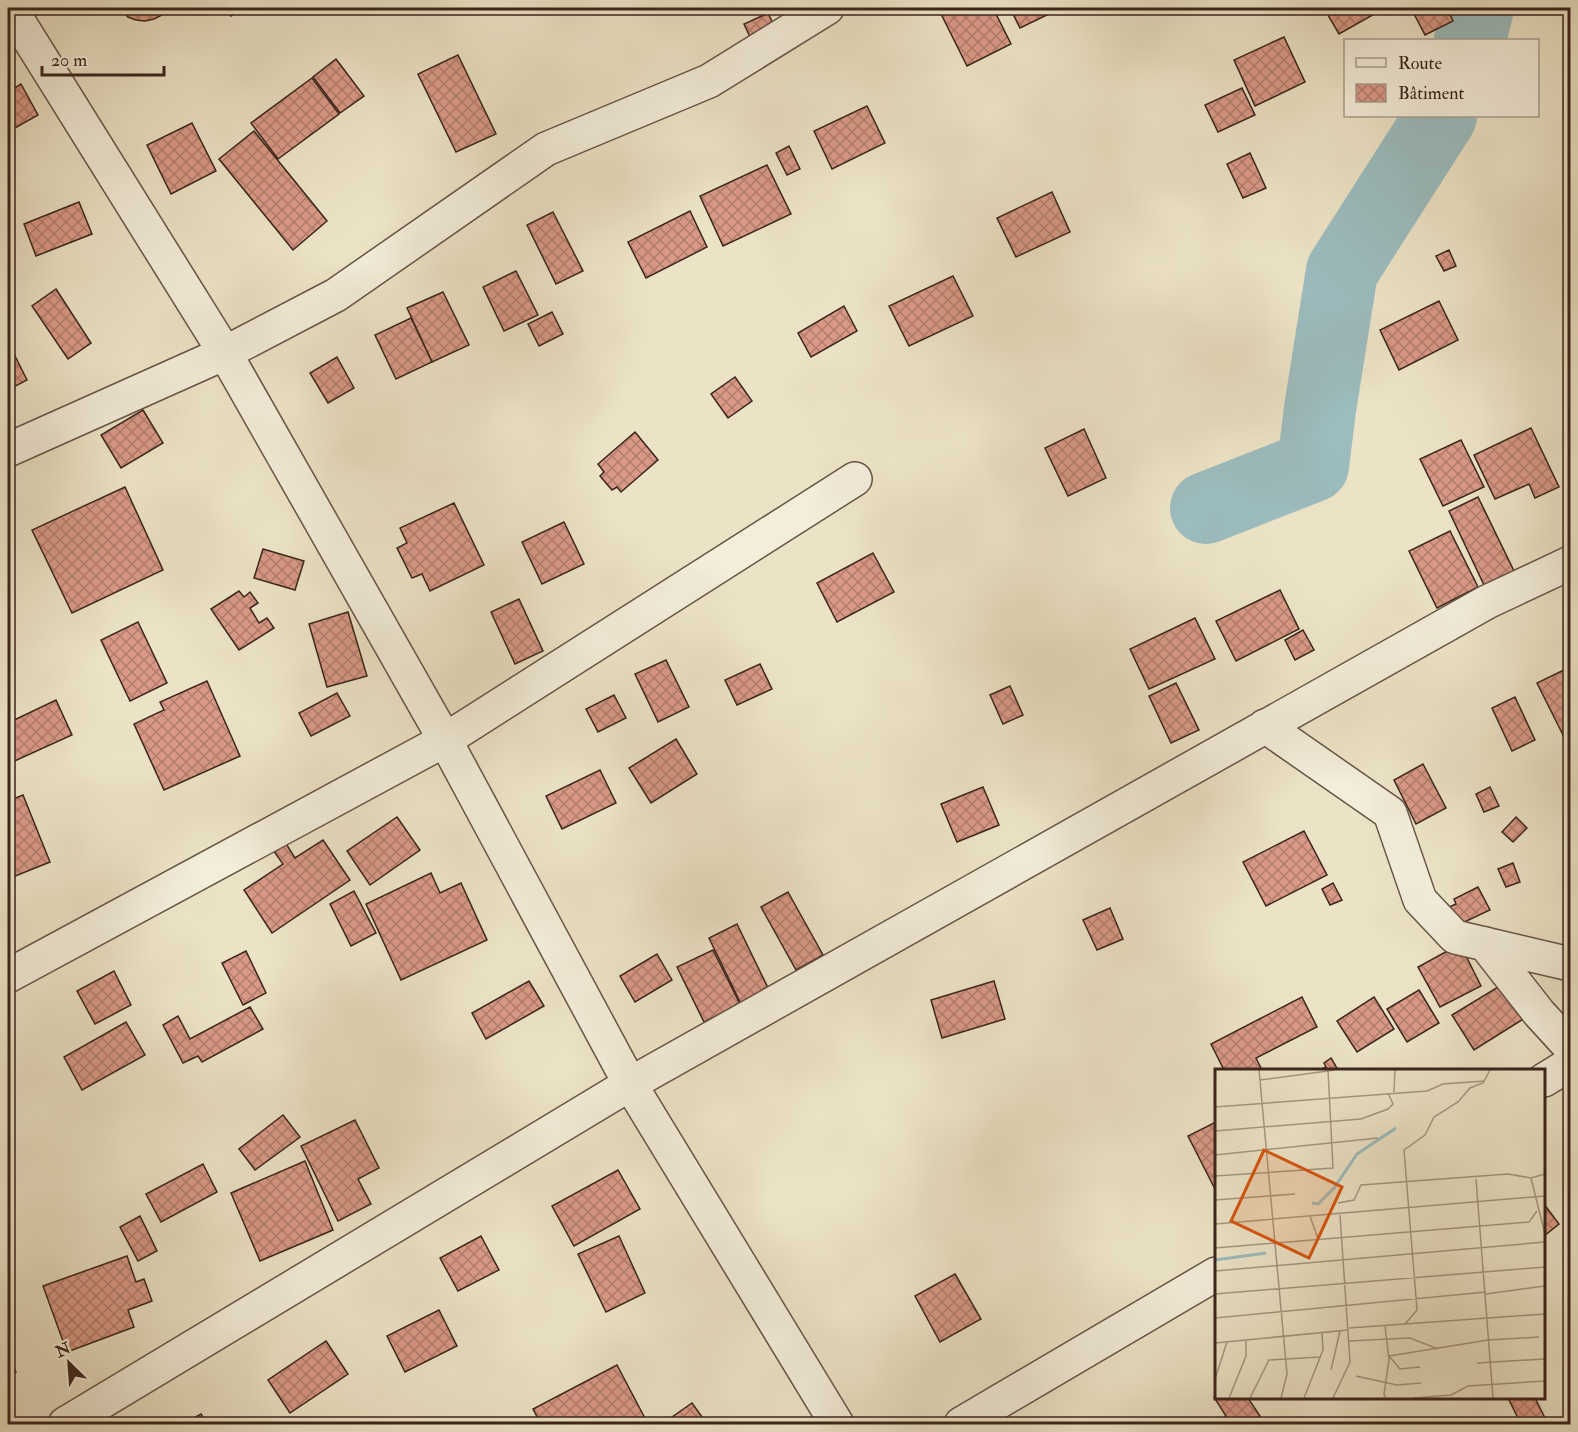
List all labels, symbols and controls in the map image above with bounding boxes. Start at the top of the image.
scale bar [42,39,164,77]
legend [1344,39,1539,117]
text: 20 m [51,49,87,72]
text: Route [1398,52,1442,75]
text: Bâtiment [1398,82,1464,105]
inset map [1215,1069,1545,1399]
north arrow [39,1333,99,1393]
text: N [51,1338,74,1363]

